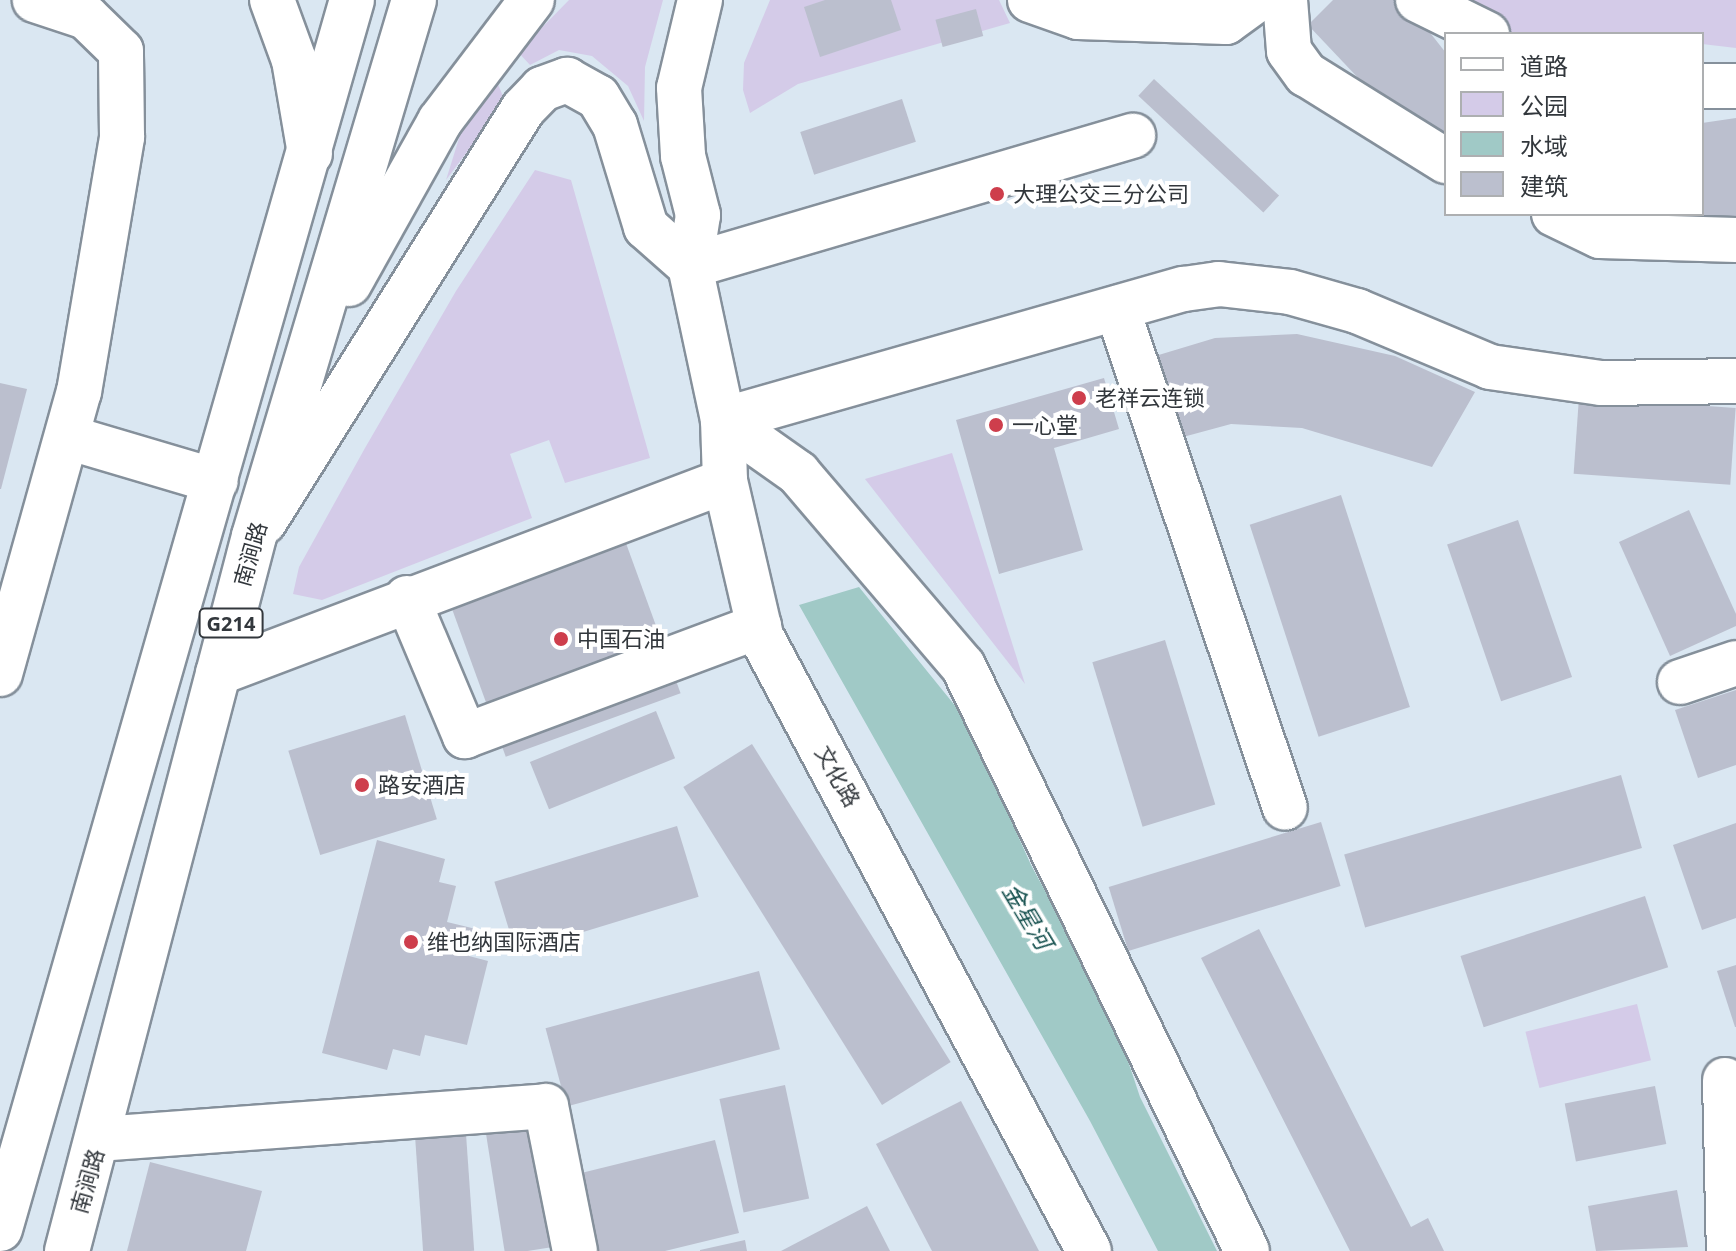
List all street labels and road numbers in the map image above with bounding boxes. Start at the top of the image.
street label: 南涧路 [228,519,272,589]
road number: G214 [197,607,265,639]
street label: 文化路 [810,741,866,811]
street label: 南涧路 [65,1146,109,1216]

